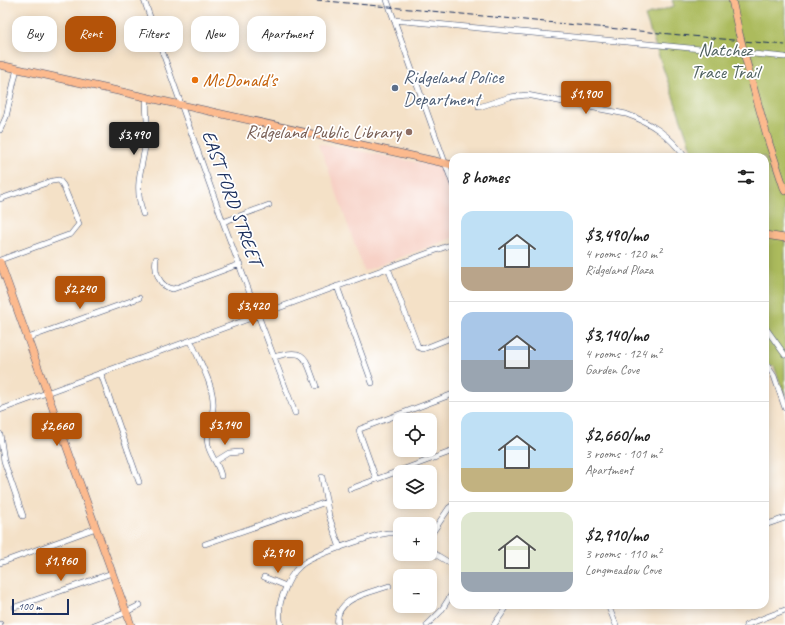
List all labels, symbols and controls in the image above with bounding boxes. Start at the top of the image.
chip: Buy [12,16,57,52]
chip: Rent [65,16,116,52]
chip: Filters [124,16,183,52]
chip: New [191,16,239,52]
chip: Apartment [247,16,326,52]
park label: Natchez Trace Trail [691,38,763,84]
place label: Ridgeland Police Department [403,65,505,111]
place label: McDonald's [203,68,279,92]
marker: McDonald's [190,75,200,85]
pin: $1,900 [553,81,619,115]
marker: Ridgeland Police Department [390,83,400,93]
text: $1,900 [570,86,602,102]
place label: Ridgeland Public Library [245,120,403,144]
pin: $3,490 [101,122,167,156]
text: $3,490 [118,127,150,143]
street label: EAST FORD STREET [196,127,269,274]
marker: Ridgeland Public Library [404,127,414,137]
icon: filters [735,166,757,188]
text: 8 homes [461,167,509,188]
text: $3,490/mo [585,225,648,246]
icon: home [493,227,541,275]
text: 4 rooms · 120 m² [585,246,661,262]
text: Ridgeland Plaza [585,262,653,278]
pin: $2,240 [47,276,113,310]
text: $2,240 [64,281,96,297]
pin: $3,420 [220,293,286,327]
text: $3,420 [237,298,269,314]
text: $3,140/mo [585,325,648,346]
icon: home [493,328,541,376]
text: 4 rooms · 124 m² [585,346,661,362]
text: Garden Cove [585,362,639,378]
pin: $3,140 [192,412,258,446]
pin: $2,660 [24,413,90,447]
map controls [393,413,437,613]
button: locate [393,413,437,457]
text: $3,140 [209,417,241,433]
text: $2,660 [41,418,73,434]
text: $2,660/mo [585,425,649,446]
icon: home [493,428,541,476]
text: 3 rooms · 101 m² [585,446,661,462]
text: Apartment [585,462,633,478]
button: layers [393,465,437,509]
button: + [393,517,437,561]
text: $2,910/mo [585,525,648,546]
icon: home [493,528,541,576]
pin: $2,910 [245,540,311,574]
text: $2,910 [262,545,294,561]
text: 3 rooms · 110 m² [585,546,661,562]
pin: $1,960 [28,548,94,582]
text: $1,960 [45,553,77,569]
text: Longmeadow Cove [585,562,661,578]
button: − [393,569,437,613]
scale bar [12,597,69,616]
text: 100 m [18,599,42,613]

